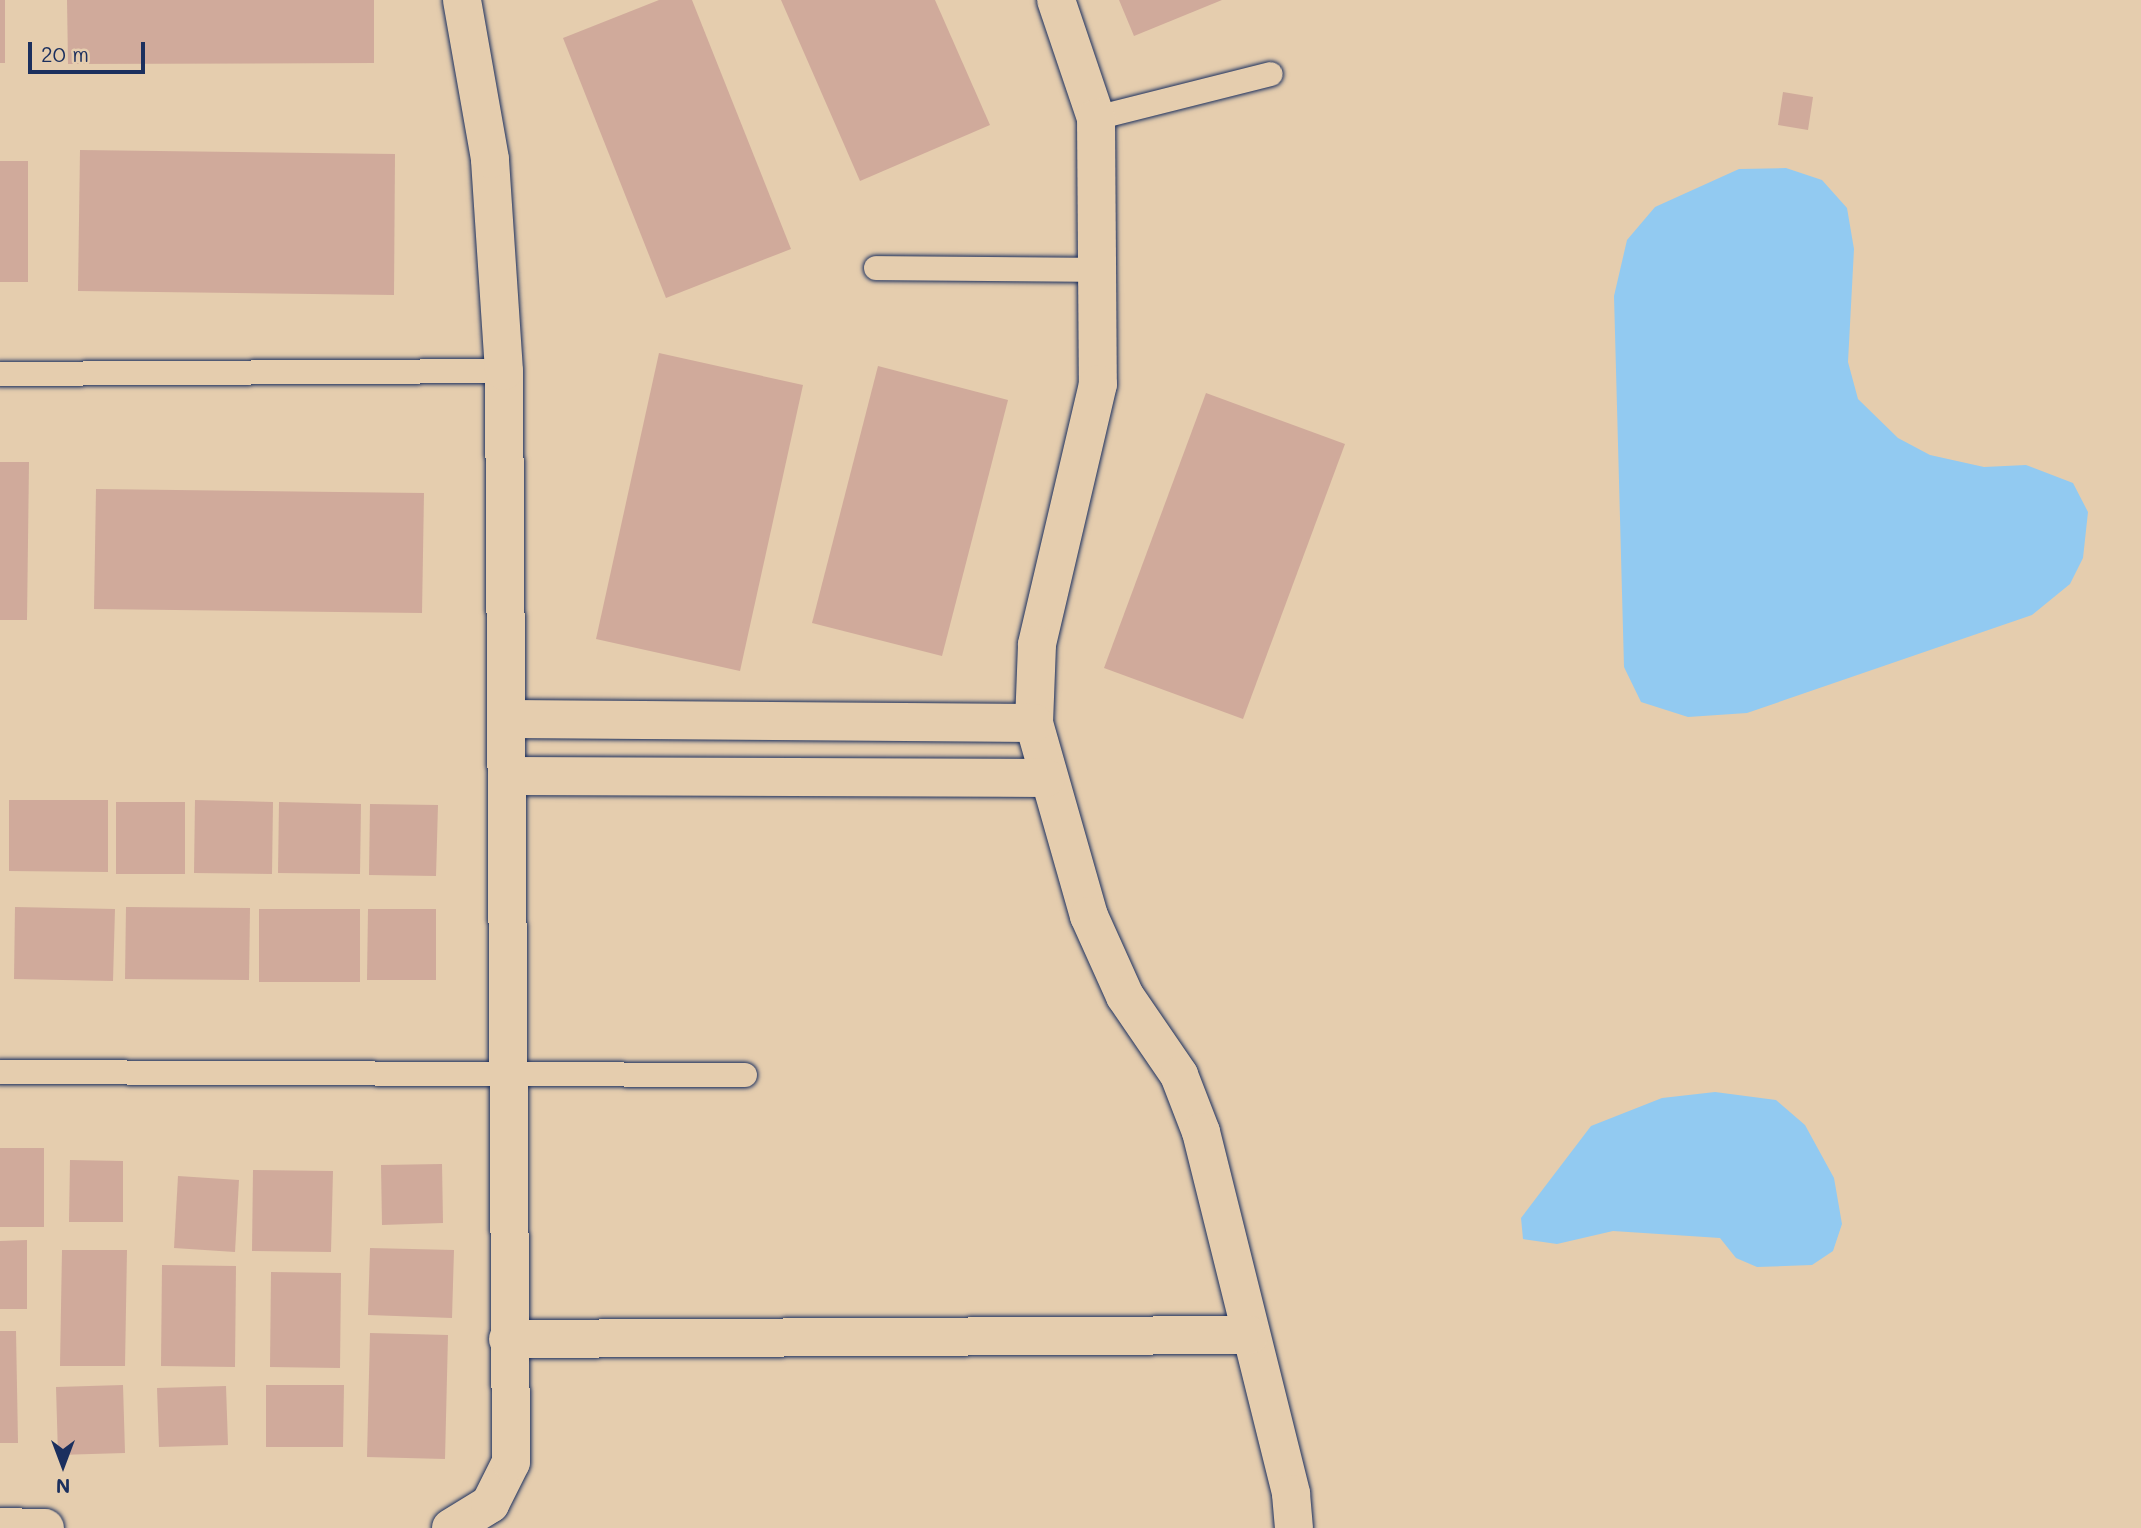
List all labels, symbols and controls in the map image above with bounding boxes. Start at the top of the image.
scale bar [32,28,149,72]
text: 20 m [41,40,89,67]
north arrow [28,1430,98,1500]
text: N [56,1474,70,1499]

